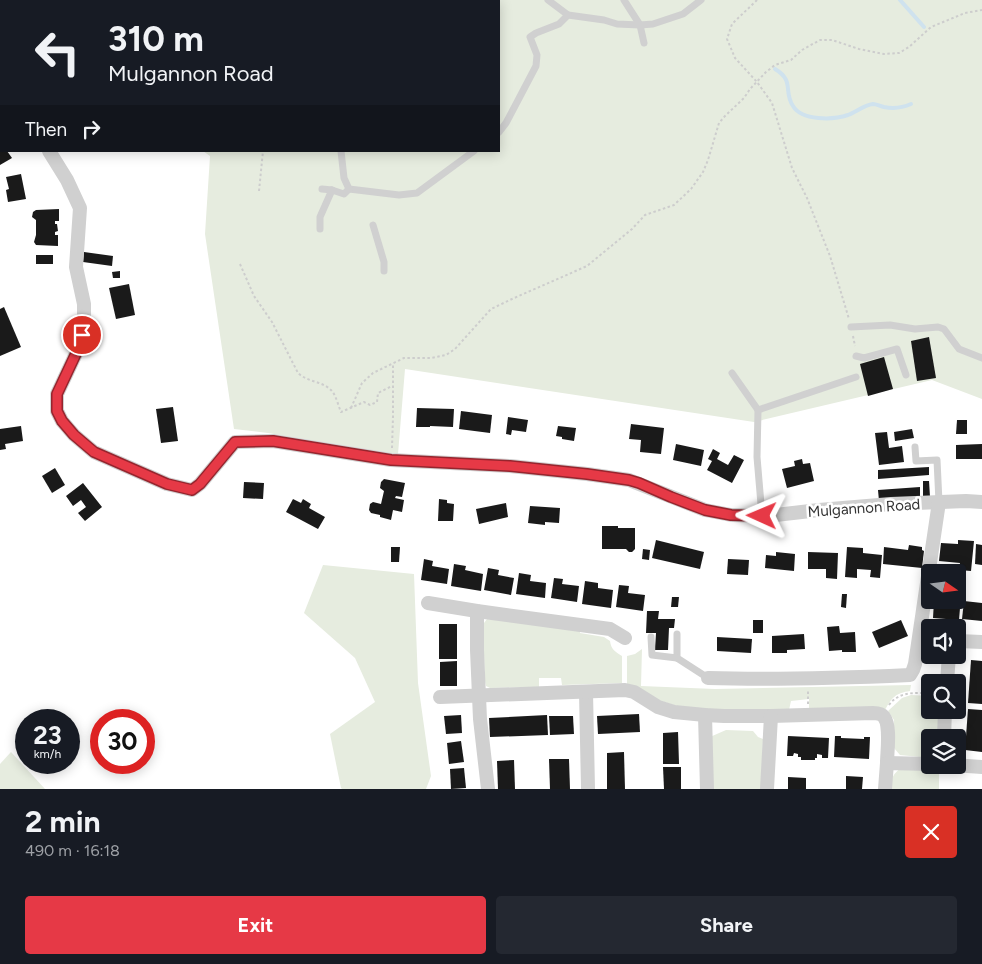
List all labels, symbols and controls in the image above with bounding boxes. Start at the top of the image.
text: 310 m [108,18,204,60]
icon: left [25,20,90,85]
text: Mulgannon Road [108,60,274,87]
icon: right [77,115,105,143]
text: Then [25,118,67,141]
pin [61,314,103,356]
icon: arrive [68,321,96,349]
position arrow [735,489,787,541]
street label: Mulgannon Road [807,495,921,521]
north arrow [921,564,966,609]
map controls [921,564,966,774]
button: sound [921,619,966,664]
button: search [921,674,966,719]
speed limit sign: 30 [90,709,155,774]
text: 23 [33,720,62,750]
button: layers [921,729,966,774]
text: km/h [34,747,61,761]
text: 2 min [25,803,101,840]
button: close [905,806,957,858]
text: 490 m · 16:18 [25,841,120,860]
button: Exit [25,896,486,954]
button: Share [496,896,957,954]

